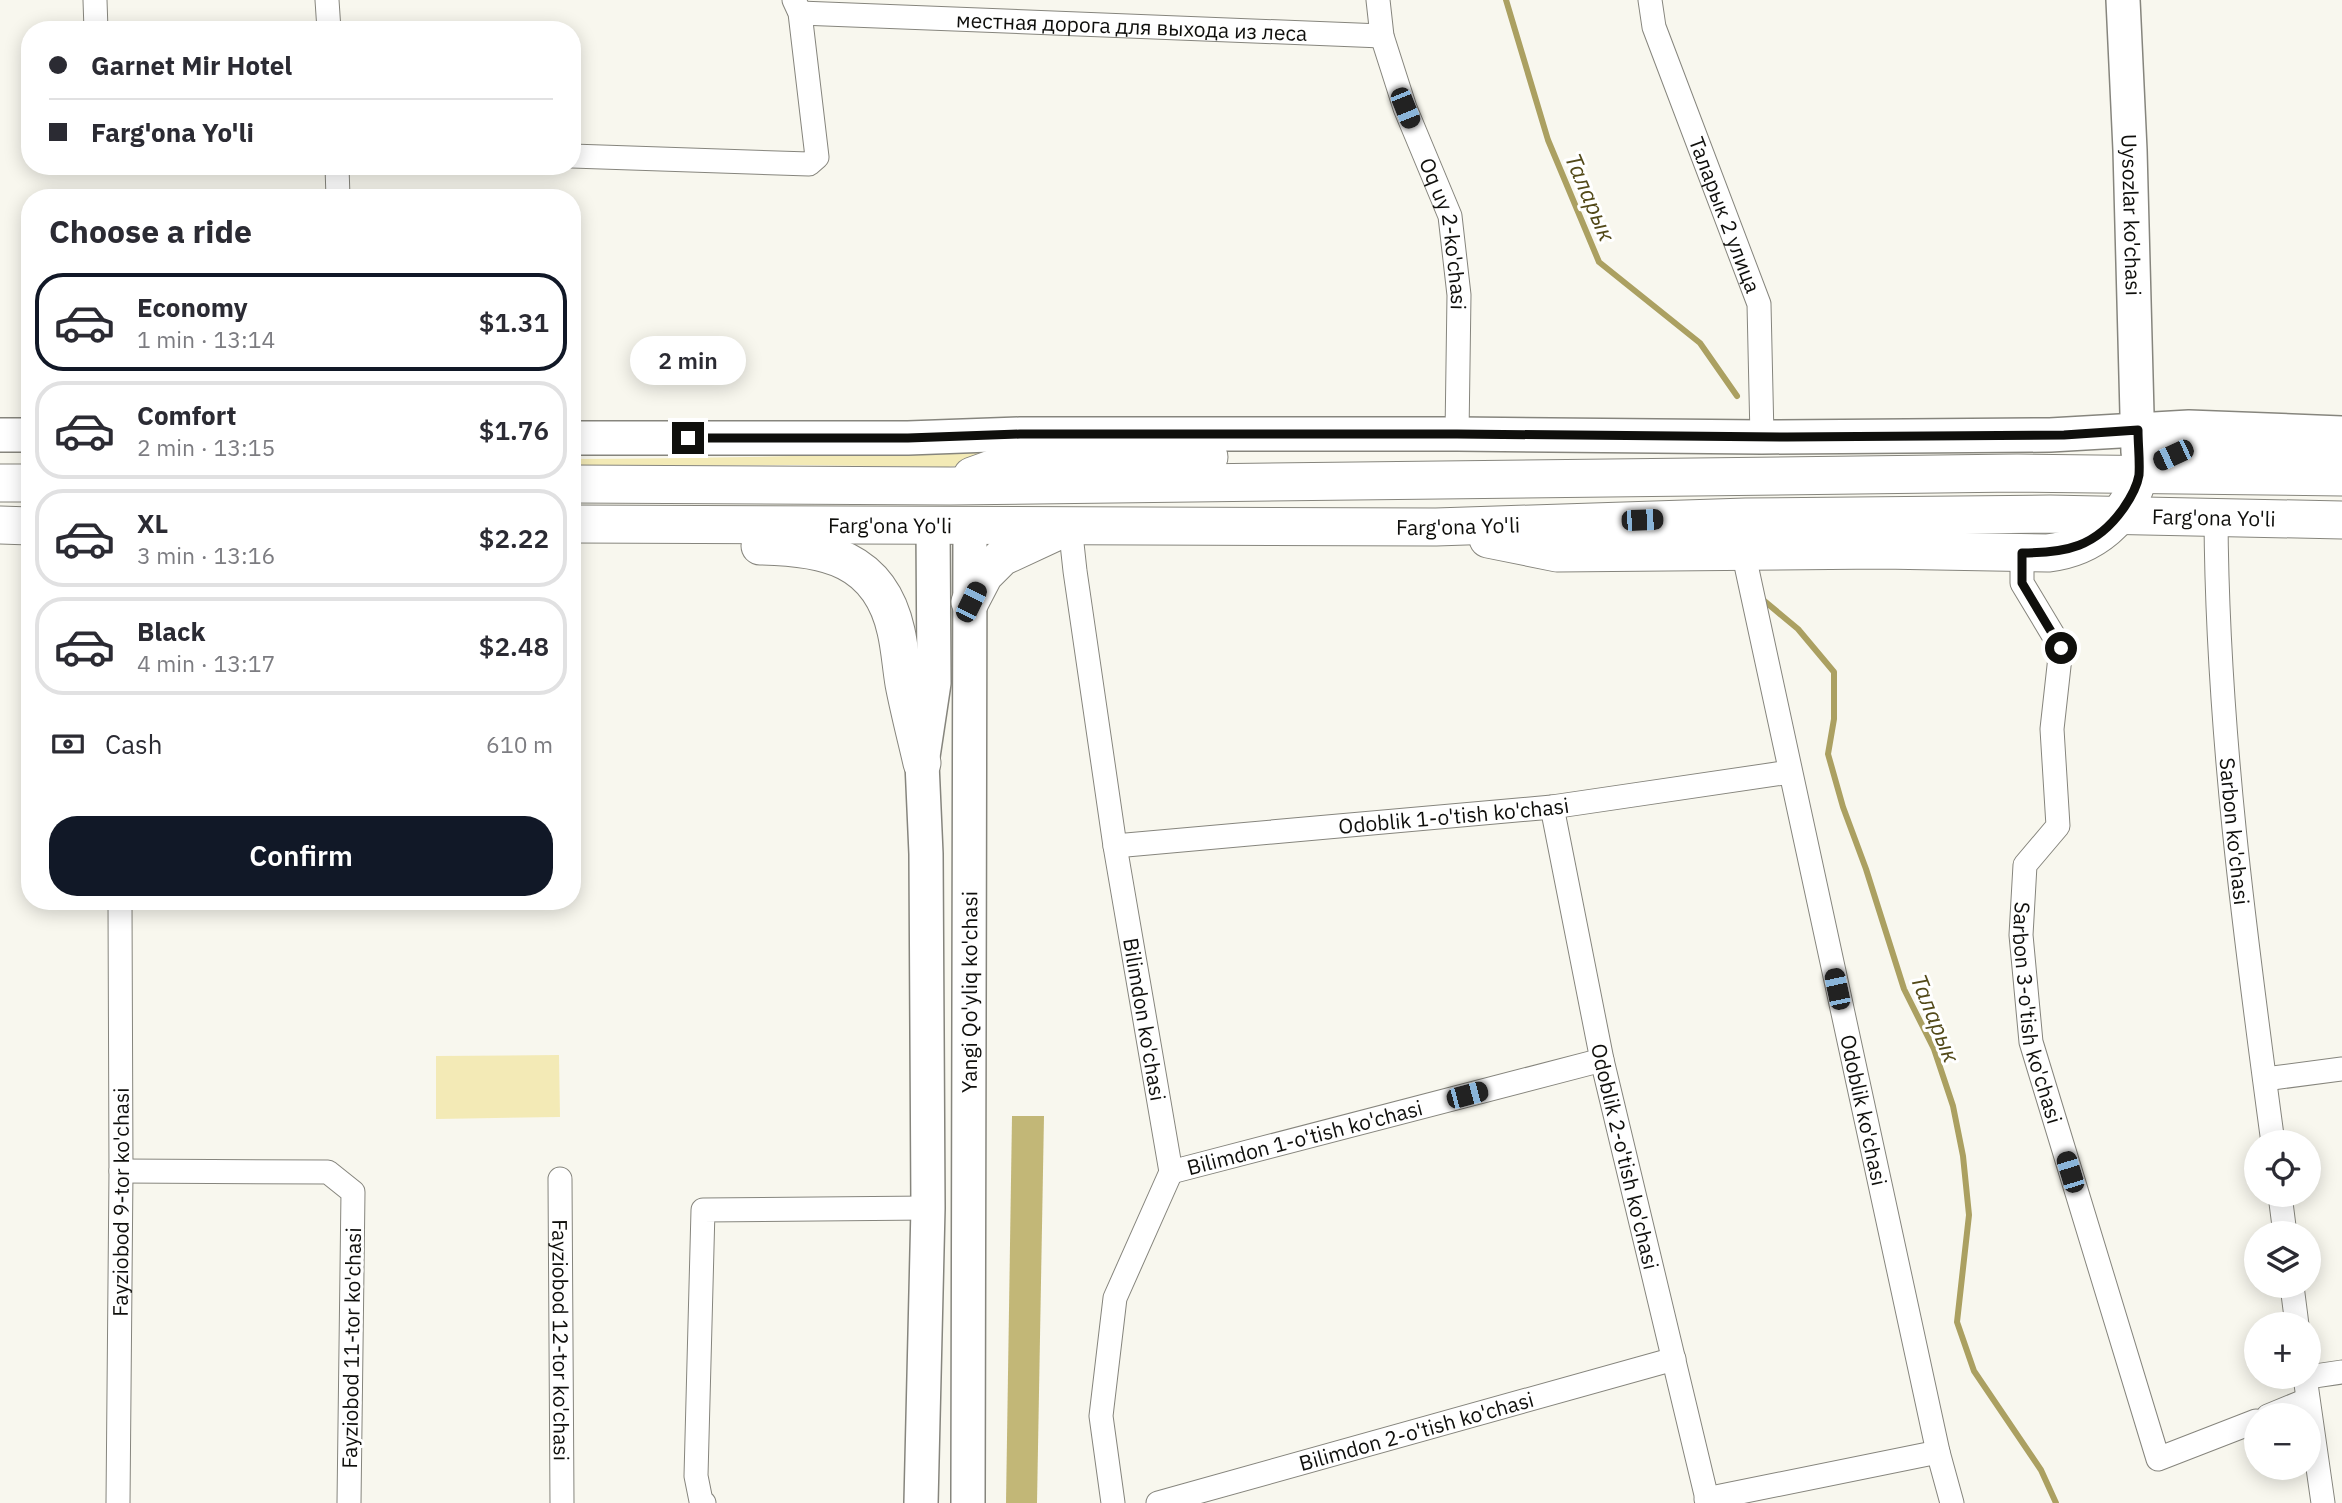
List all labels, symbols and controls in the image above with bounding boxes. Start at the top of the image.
street label: местная дорога для выхода из леса [956,5,1308,47]
text: Garnet Mir Hotel [91,48,292,82]
car [1388,85,1423,131]
text: Farg'ona Yo'li [91,115,254,149]
street label: Таларык 2 улица [1683,133,1767,297]
street label: Uysozlar ko'chasi [2115,133,2148,296]
water label: Таларык [1559,148,1623,246]
street label: Oq uy 2-ko'chasi [1413,153,1473,310]
text: Choose a ride [49,210,252,252]
text: Economy [137,290,248,324]
icon: car [53,291,116,354]
text: $1.31 [479,305,549,339]
text: 1 min · 13:14 [137,324,275,354]
callout: 2 min [630,336,746,386]
text: 2 min [658,345,718,375]
text: Comfort [137,398,236,432]
icon: car [53,399,116,462]
text: $1.76 [479,413,549,447]
route end [672,422,704,454]
text: 2 min · 13:15 [137,432,275,462]
car [2150,437,2197,473]
street label: Farg'ona Yo'li [2152,502,2276,533]
text: XL [137,506,168,540]
icon: car [53,507,116,570]
car [1621,509,1664,531]
street label: Farg'ona Yo'li [1396,510,1520,541]
street label: Farg'ona Yo'li [828,511,952,539]
text: $2.22 [479,521,549,555]
text: 3 min · 13:16 [137,540,275,570]
car [953,579,990,625]
text: Black [137,614,205,648]
icon: car [53,615,116,678]
text: $2.48 [479,629,549,663]
route start [2045,632,2077,664]
text: 4 min · 13:17 [137,648,275,678]
icon: cash [49,725,87,763]
text: Cash [105,727,162,761]
text: 610 m [486,729,553,759]
street label: Sarbon ko'chasi [2214,756,2256,906]
street label: Odoblik 1-o'tish ko'chasi [1337,791,1571,840]
button: Confirm [49,816,553,896]
street label: Yangi Qo'yliq ko'chasi [955,891,983,1093]
street label: Sarbon 3-o'tish ko'chasi [2007,901,2069,1127]
street label: Bilimdon ko'chasi [1117,936,1173,1103]
car [1823,966,1852,1012]
water label: Таларык [1905,969,1968,1067]
street label: Odoblik ko'chasi [1834,1032,1894,1188]
street label: Odoblik 2-o'tish ko'chasi [1585,1041,1666,1272]
car [1444,1079,1491,1111]
street label: Fayziobod 9-tor ko'chasi [106,1087,135,1317]
street label: Bilimdon 1-o'tish ko'chasi [1184,1093,1425,1181]
map controls [2244,1130,2321,1480]
button: locate [2244,1130,2321,1207]
car [2054,1149,2087,1195]
street label: Fayziobod 12-tor ko'chasi [546,1219,576,1461]
button: layers [2244,1221,2321,1298]
street label: Fayziobod 11-tor ko'chasi [335,1227,367,1469]
button: + [2244,1312,2321,1389]
street label: Bilimdon 2-o'tish ko'chasi [1296,1385,1537,1477]
button: − [2244,1403,2321,1480]

